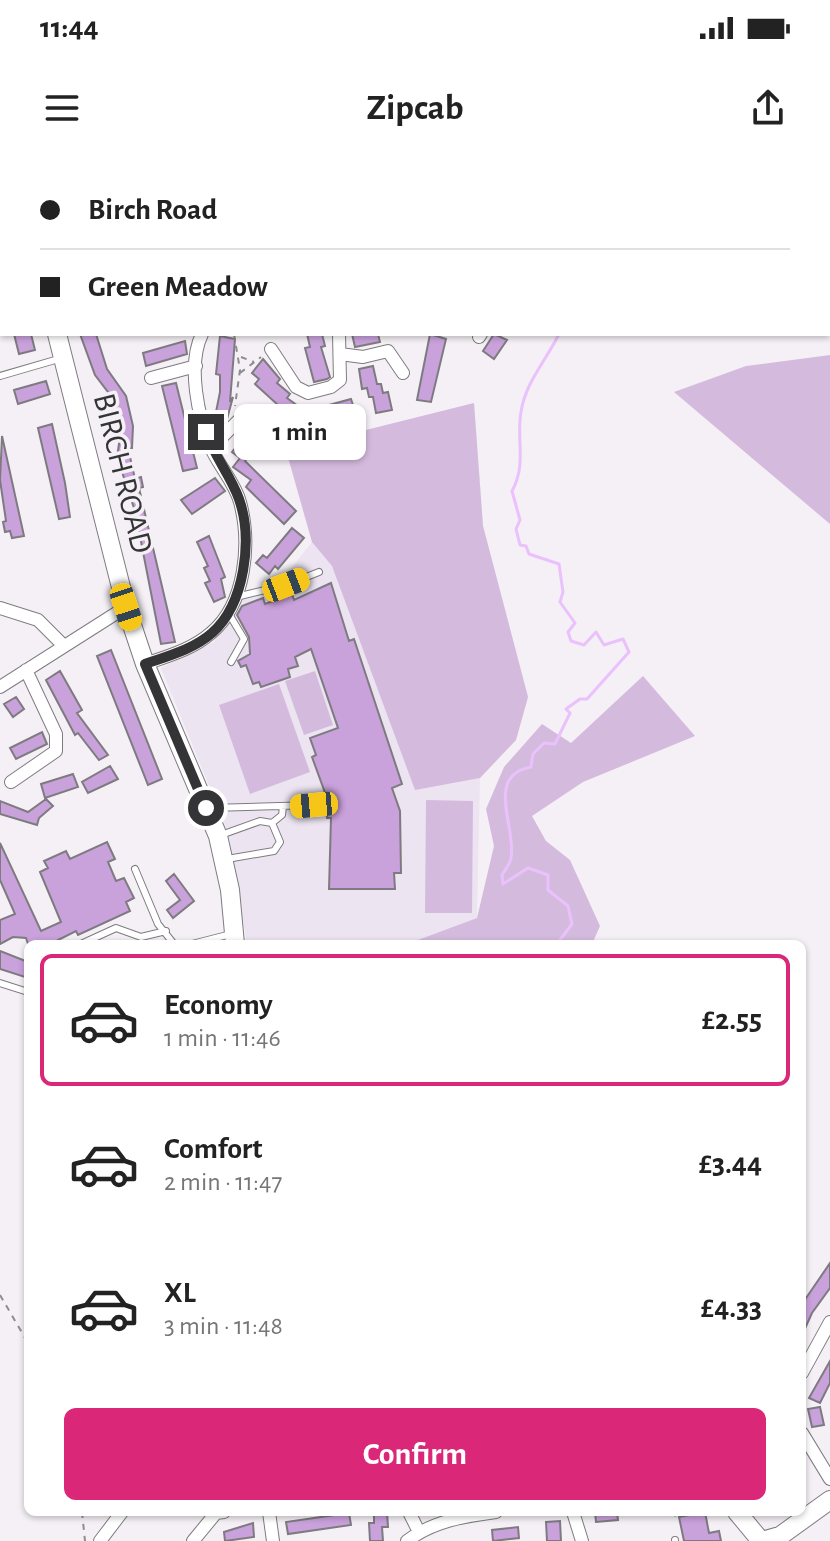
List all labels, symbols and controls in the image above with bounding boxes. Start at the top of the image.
text: 11:44 [40,13,99,43]
icon: menu [40,86,84,130]
icon: share [746,86,790,130]
text: Zipcab [366,90,464,126]
text: Birch Road [88,195,217,225]
text: Green Meadow [88,272,268,302]
street label: BIRCH ROAD [88,390,158,556]
callout: 1 min [234,404,366,460]
route end [188,414,224,450]
text: 1 min [273,419,327,445]
car [259,565,313,605]
car [107,580,145,634]
route start [188,790,224,826]
car [289,791,339,819]
icon: car [68,984,140,1056]
text: Economy [164,990,273,1020]
text: £2.55 [702,1005,762,1035]
text: 1 min · 11:46 [164,1025,281,1051]
icon: car [68,1128,140,1200]
text: Comfort [164,1134,263,1164]
text: £3.44 [699,1149,762,1179]
text: 2 min · 11:47 [164,1169,282,1195]
icon: car [68,1272,140,1344]
text: XL [164,1278,196,1308]
text: £4.33 [701,1293,762,1323]
text: 3 min · 11:48 [164,1313,283,1339]
button: Confirm [64,1408,766,1500]

